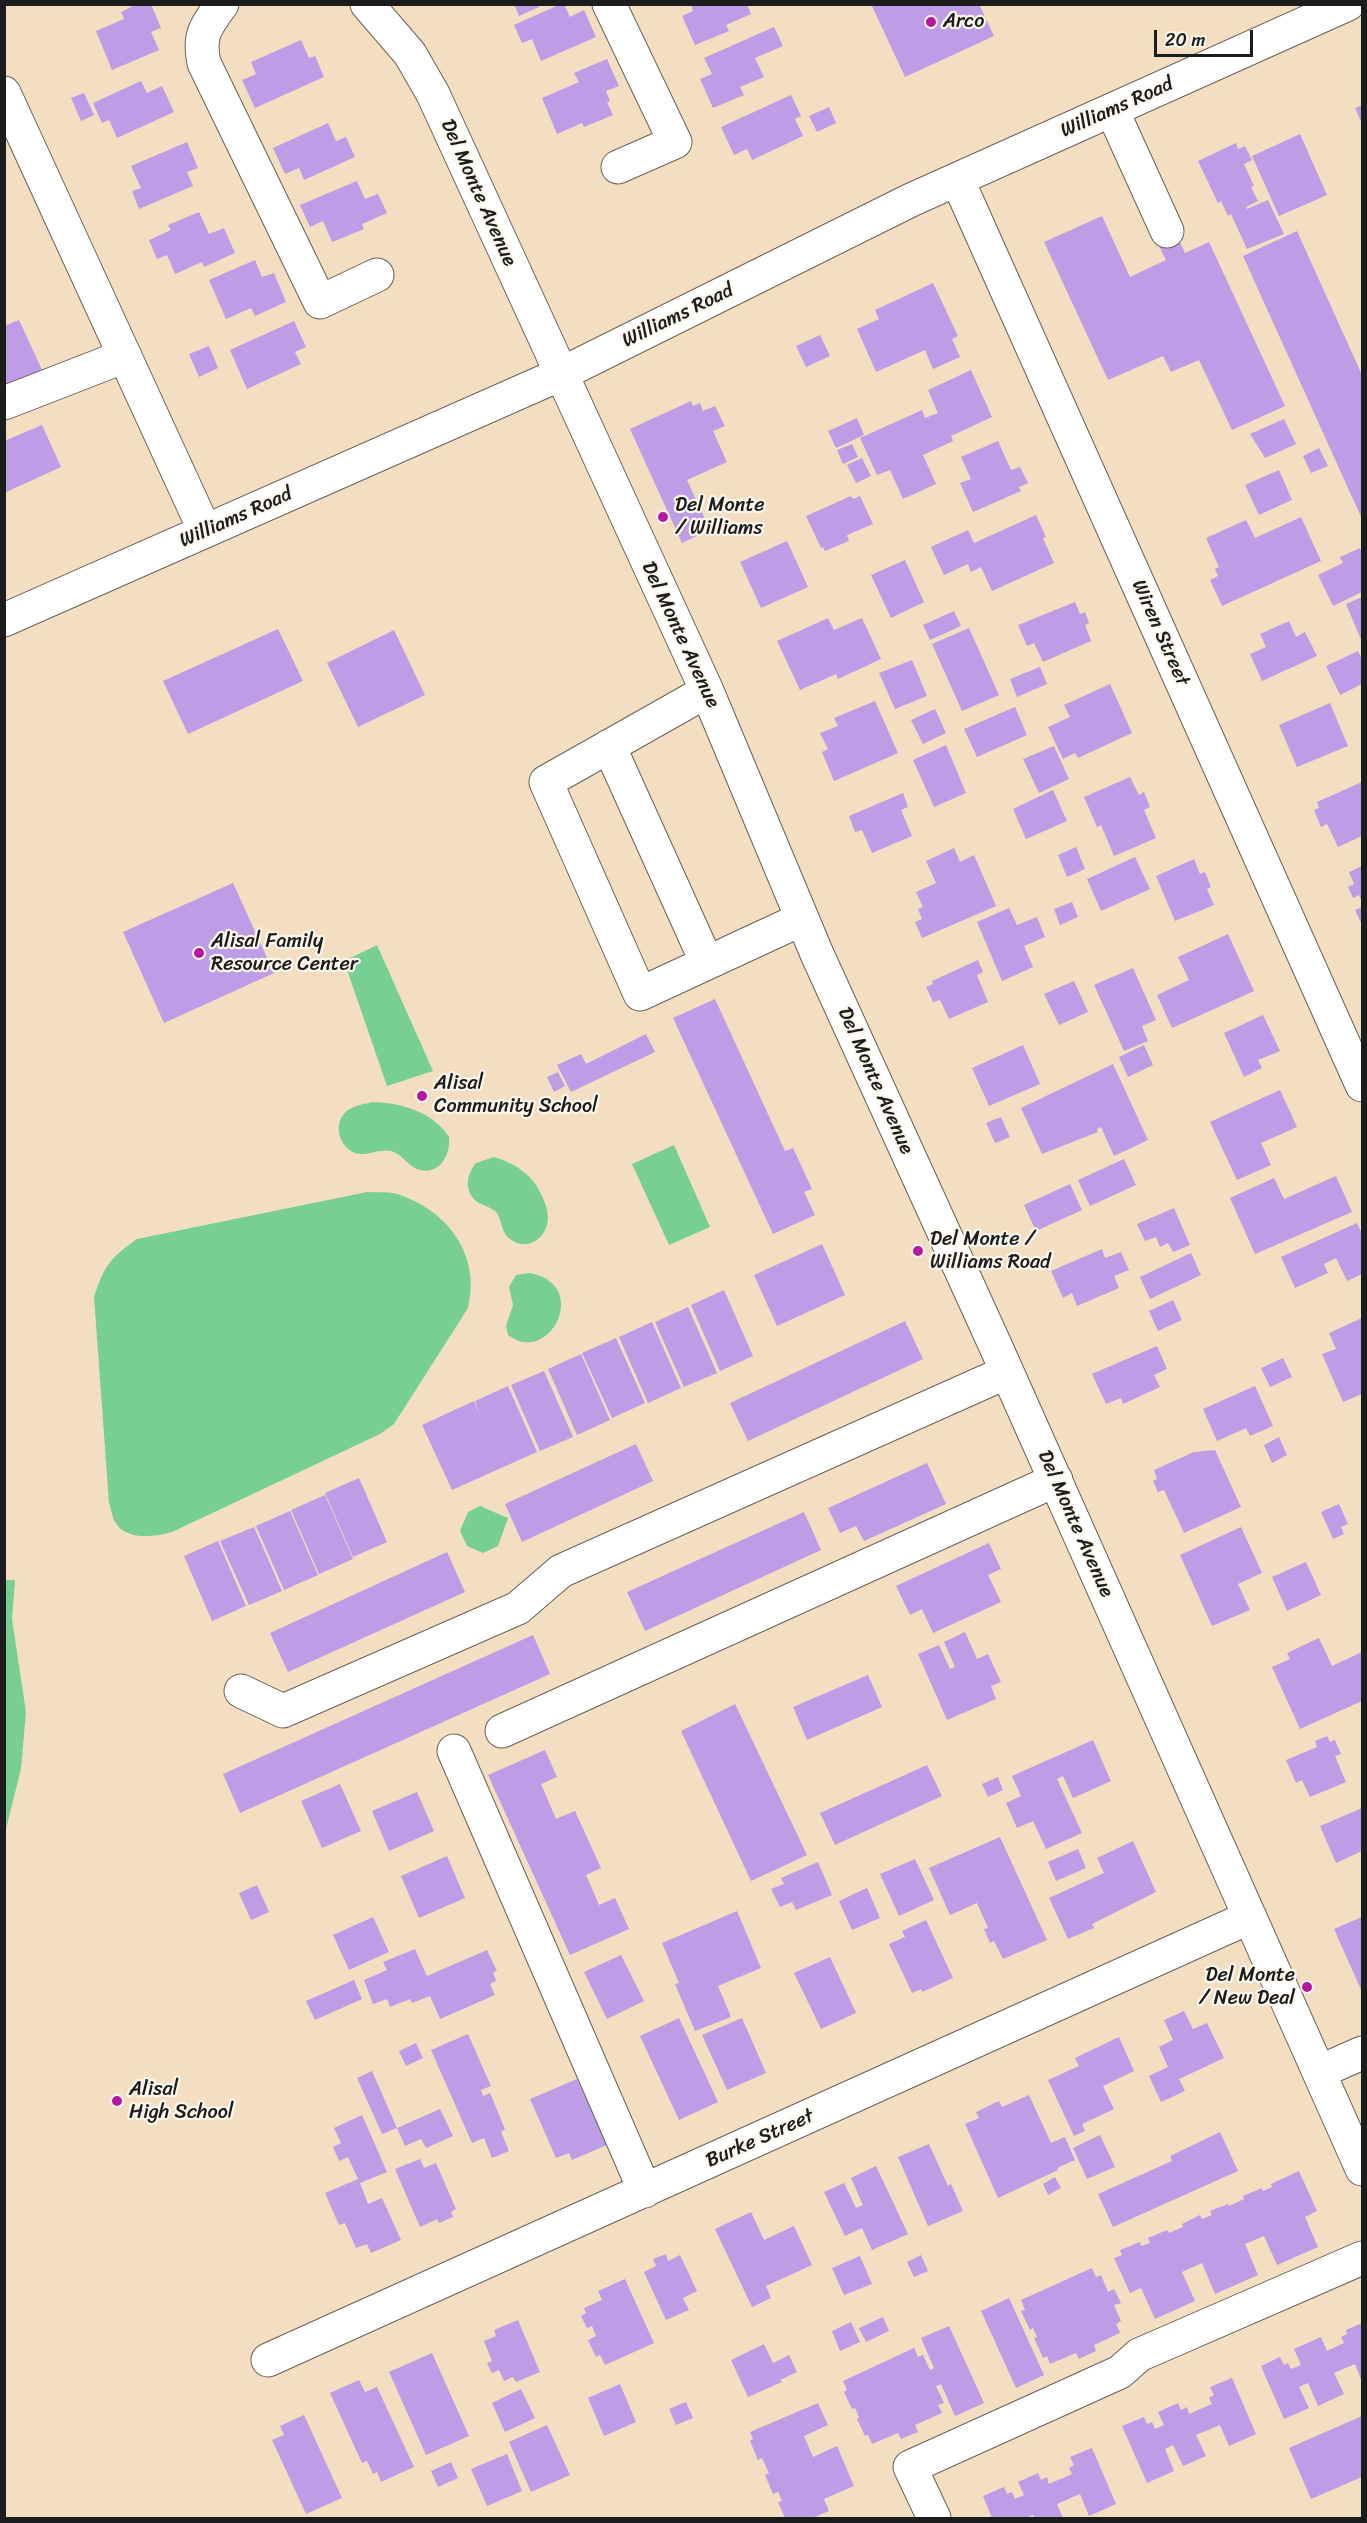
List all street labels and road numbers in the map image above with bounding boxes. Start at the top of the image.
street label: Williams Road [1057,73,1177,143]
street label: Del Monte Avenue [435,116,521,270]
street label: Williams Road [619,279,737,353]
street label: Williams Road [176,483,296,553]
street label: Del Monte Avenue [636,558,724,712]
street label: Wiren Street [1126,576,1194,690]
street label: Del Monte Avenue [832,1004,918,1158]
street label: Del Monte Avenue [1032,1447,1118,1601]
street label: Burke Street [702,2104,818,2174]

